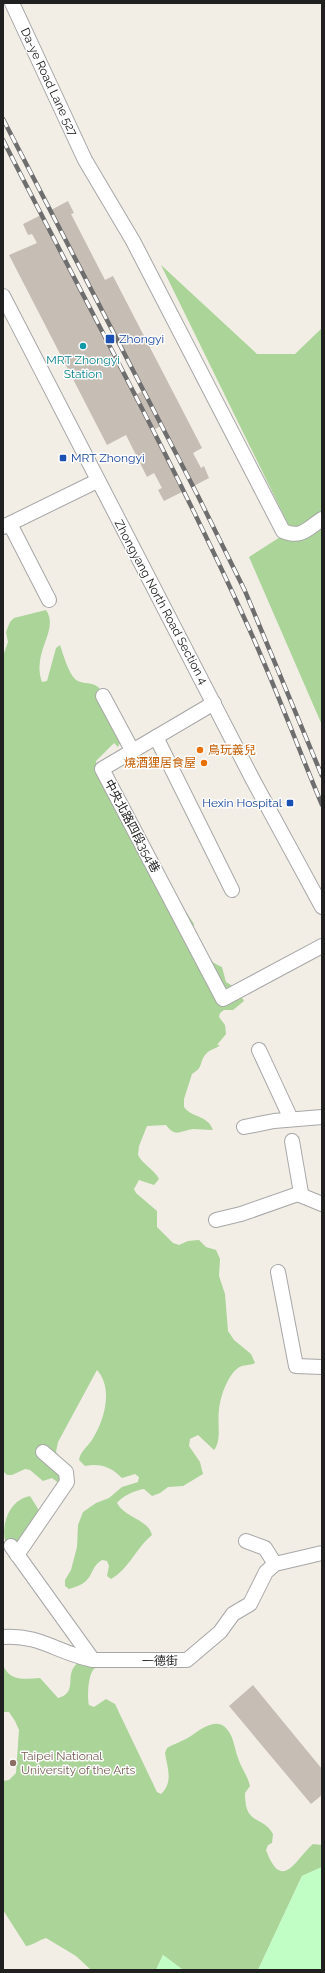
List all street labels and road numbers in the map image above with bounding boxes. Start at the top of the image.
street label: Da-ye Road Lane 527 [18,26,81,139]
street label: Zhongyang North Road Section 4 [112,517,211,687]
street label: 中央北路四段354巷 [102,777,162,875]
street label: 一德街 [142,1654,178,1668]

